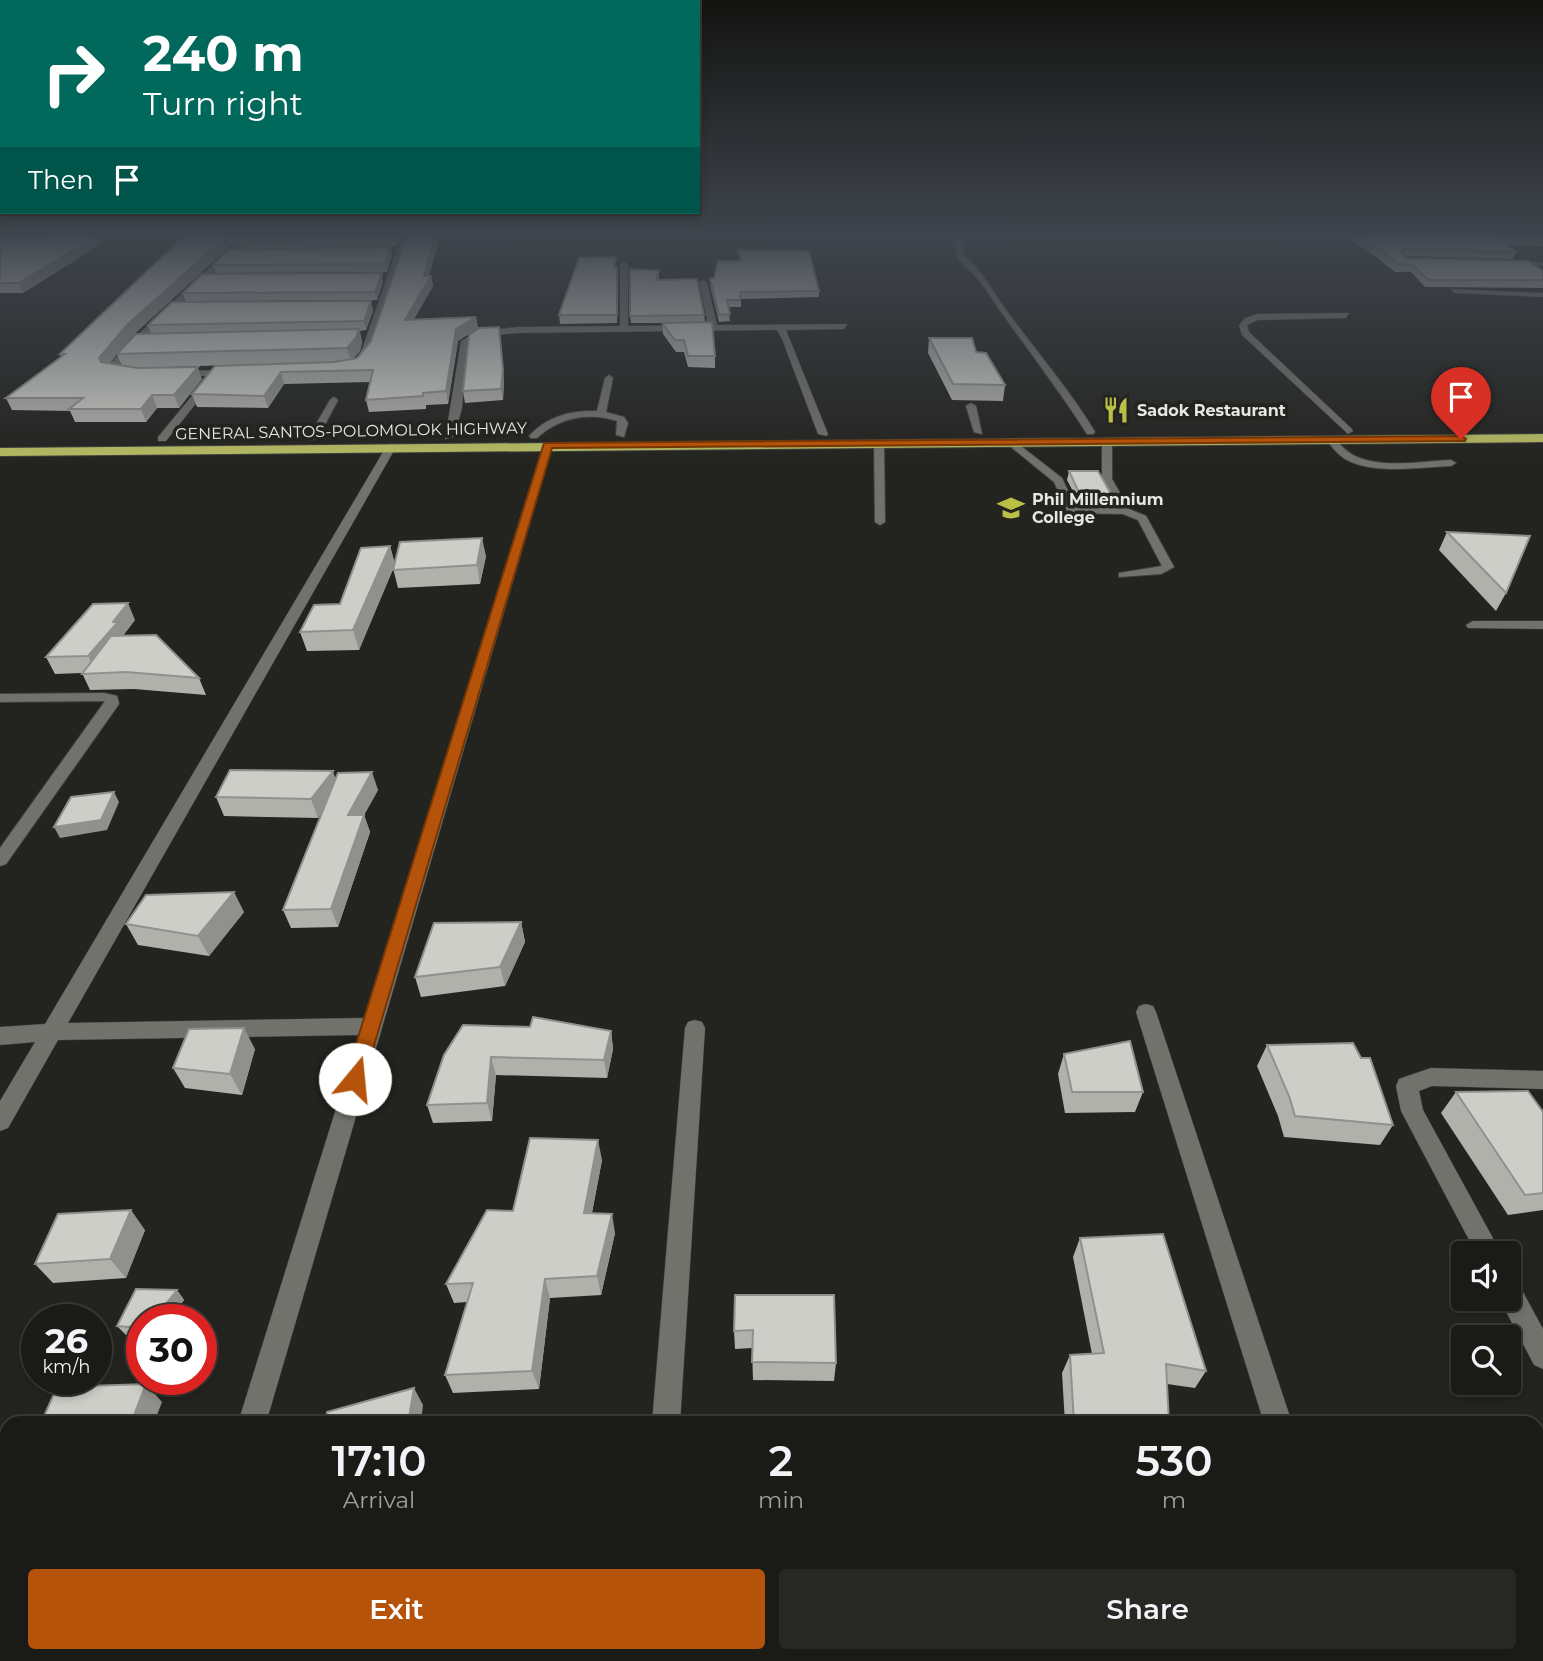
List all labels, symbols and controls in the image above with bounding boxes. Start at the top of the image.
text: 240 m [143,24,304,83]
icon: right [28,28,119,119]
text: Turn right [143,84,303,123]
icon: arrive [108,161,146,199]
text: Then [28,164,94,196]
pin [1431,367,1491,439]
icon: arrive [1442,378,1480,416]
restaurant icon: Sadok Restaurant [1101,395,1131,425]
place label: Sadok Restaurant [1137,401,1286,420]
street label: GENERAL SANTOS-POLOMOLOK HIGHWAY [175,418,528,444]
place label: Phil Millennium College [1032,490,1163,527]
school or university icon: Phil Millennium College [996,493,1026,523]
position arrow [318,1042,392,1116]
map controls [1451,1241,1521,1395]
button: sound [1451,1241,1521,1311]
speed limit sign: 30 [126,1304,217,1395]
text: 26 [45,1319,88,1362]
button: search [1451,1325,1521,1395]
text: km/h [42,1356,91,1378]
text: 17:10 [331,1435,427,1487]
text: 2 [769,1435,793,1487]
text: 530 [1136,1435,1213,1487]
text: Arrival [343,1486,415,1514]
text: min [758,1486,804,1514]
text: m [1162,1486,1186,1514]
button: Exit [28,1569,765,1649]
button: Share [779,1569,1516,1649]

